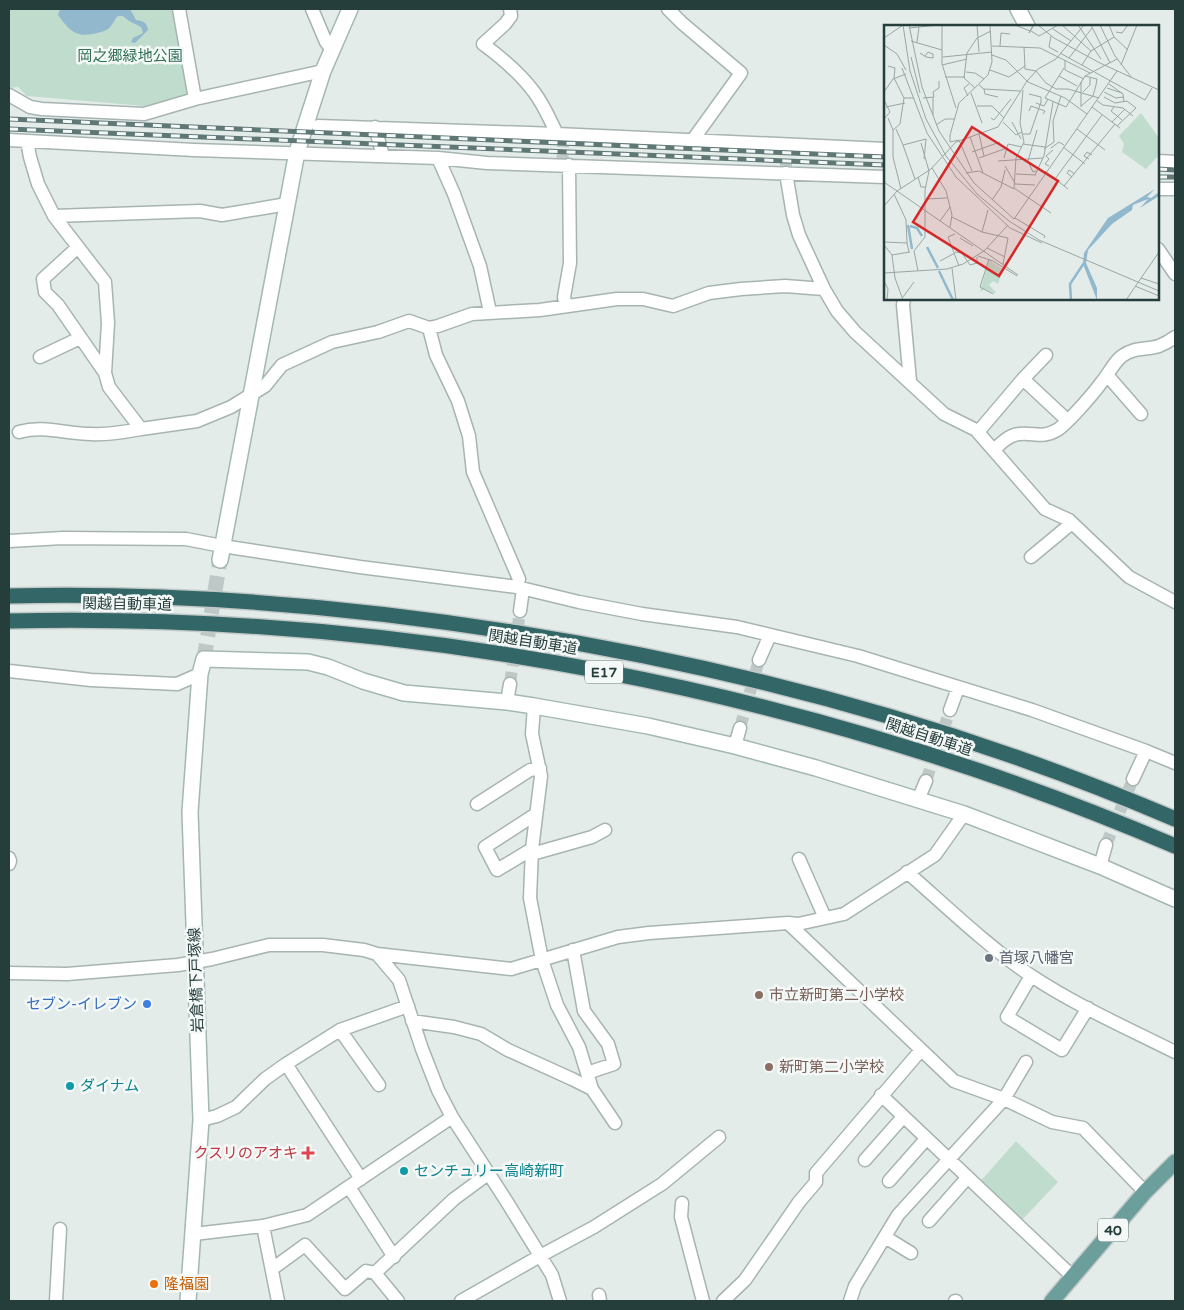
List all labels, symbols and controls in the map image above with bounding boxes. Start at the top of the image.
inset map [884,25,1159,300]
park label: 岡之郷緑地公園 [77,47,183,65]
street label: 関越自動車道 [82,594,172,614]
street label: 関越自動車道 [487,626,579,658]
road number: E17 [585,660,623,684]
street label: 関越自動車道 [883,715,975,759]
street label: 岩倉橋下戸塚線 [185,927,207,1033]
place label: 首塚八幡宮 [999,949,1074,967]
marker: 首塚八幡宮 [983,952,995,964]
place label: 市立新町第二小学校 [769,986,904,1004]
marker: 市立新町第二小学校 [753,989,765,1001]
place label: セブン-イレブン [26,995,137,1013]
marker: セブン-イレブン [141,998,153,1010]
place label: 新町第二小学校 [779,1058,884,1076]
marker: 新町第二小学校 [763,1061,775,1073]
place label: ダイナム [80,1077,139,1095]
marker: ダイナム [64,1080,76,1092]
place label: クスリのアオキ [193,1144,298,1162]
marker: クスリのアオキ [302,1147,314,1159]
place label: センチュリー高崎新町 [414,1162,564,1180]
marker: センチュリー高崎新町 [398,1165,410,1177]
road number: 40 [1098,1218,1128,1242]
place label: 隆福園 [164,1275,209,1293]
marker: 隆福園 [148,1278,160,1290]

